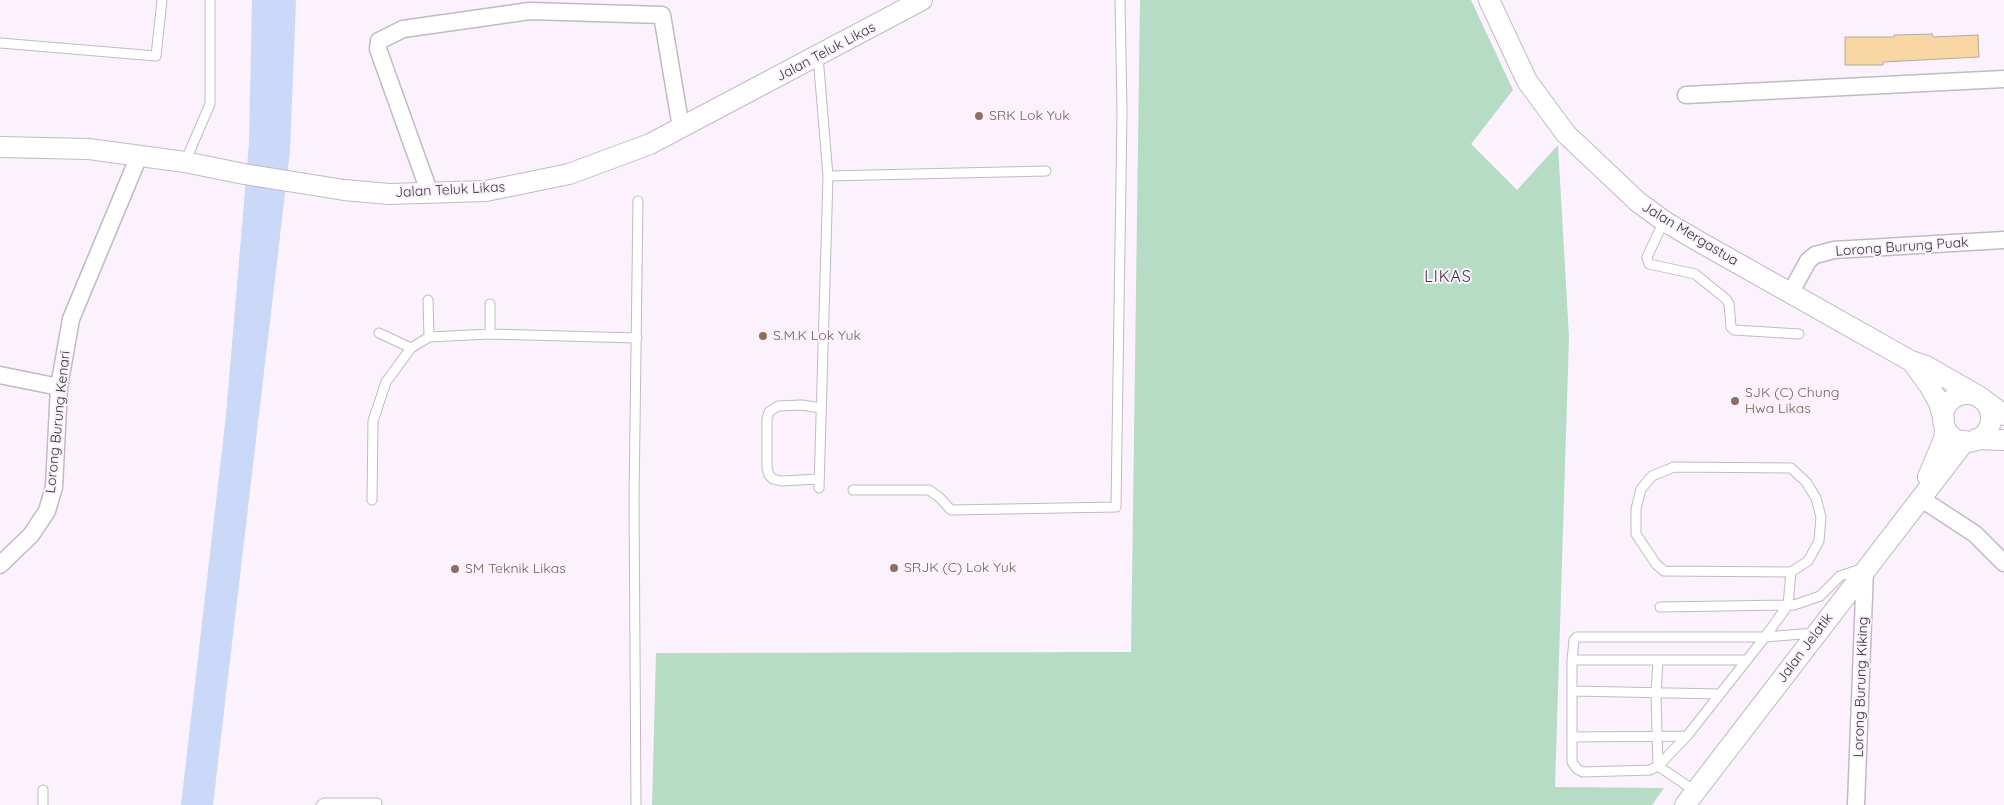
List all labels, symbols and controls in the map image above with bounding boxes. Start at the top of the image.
street label: Jalan Teluk Likas [773,19,879,85]
place label: SRK Lok Yuk [989,108,1070,124]
marker: SRK Lok Yuk [973,110,985,122]
street label: Jalan Teluk Likas [395,179,505,201]
street label: Jalan Mergastua [1639,199,1741,269]
street label: Lorong Burung Puak [1835,234,1969,260]
district label: LIKAS [1424,267,1472,287]
place label: S.M.K Lok Yuk [773,328,861,344]
marker: S.M.K Lok Yuk [757,330,769,342]
street label: Lorong Burung Kenari [42,350,74,494]
place label: SJK (C) Chung Hwa Likas [1745,385,1839,418]
marker: SJK (C) Chung Hwa Likas [1729,395,1741,407]
place label: SRJK (C) Lok Yuk [904,560,1016,576]
place label: SM Teknik Likas [465,561,566,577]
marker: SRJK (C) Lok Yuk [888,562,900,574]
marker: SM Teknik Likas [449,563,461,575]
street label: Jalan Jelatik [1773,610,1837,686]
street label: Lorong Burung Kiking [1850,616,1872,758]

